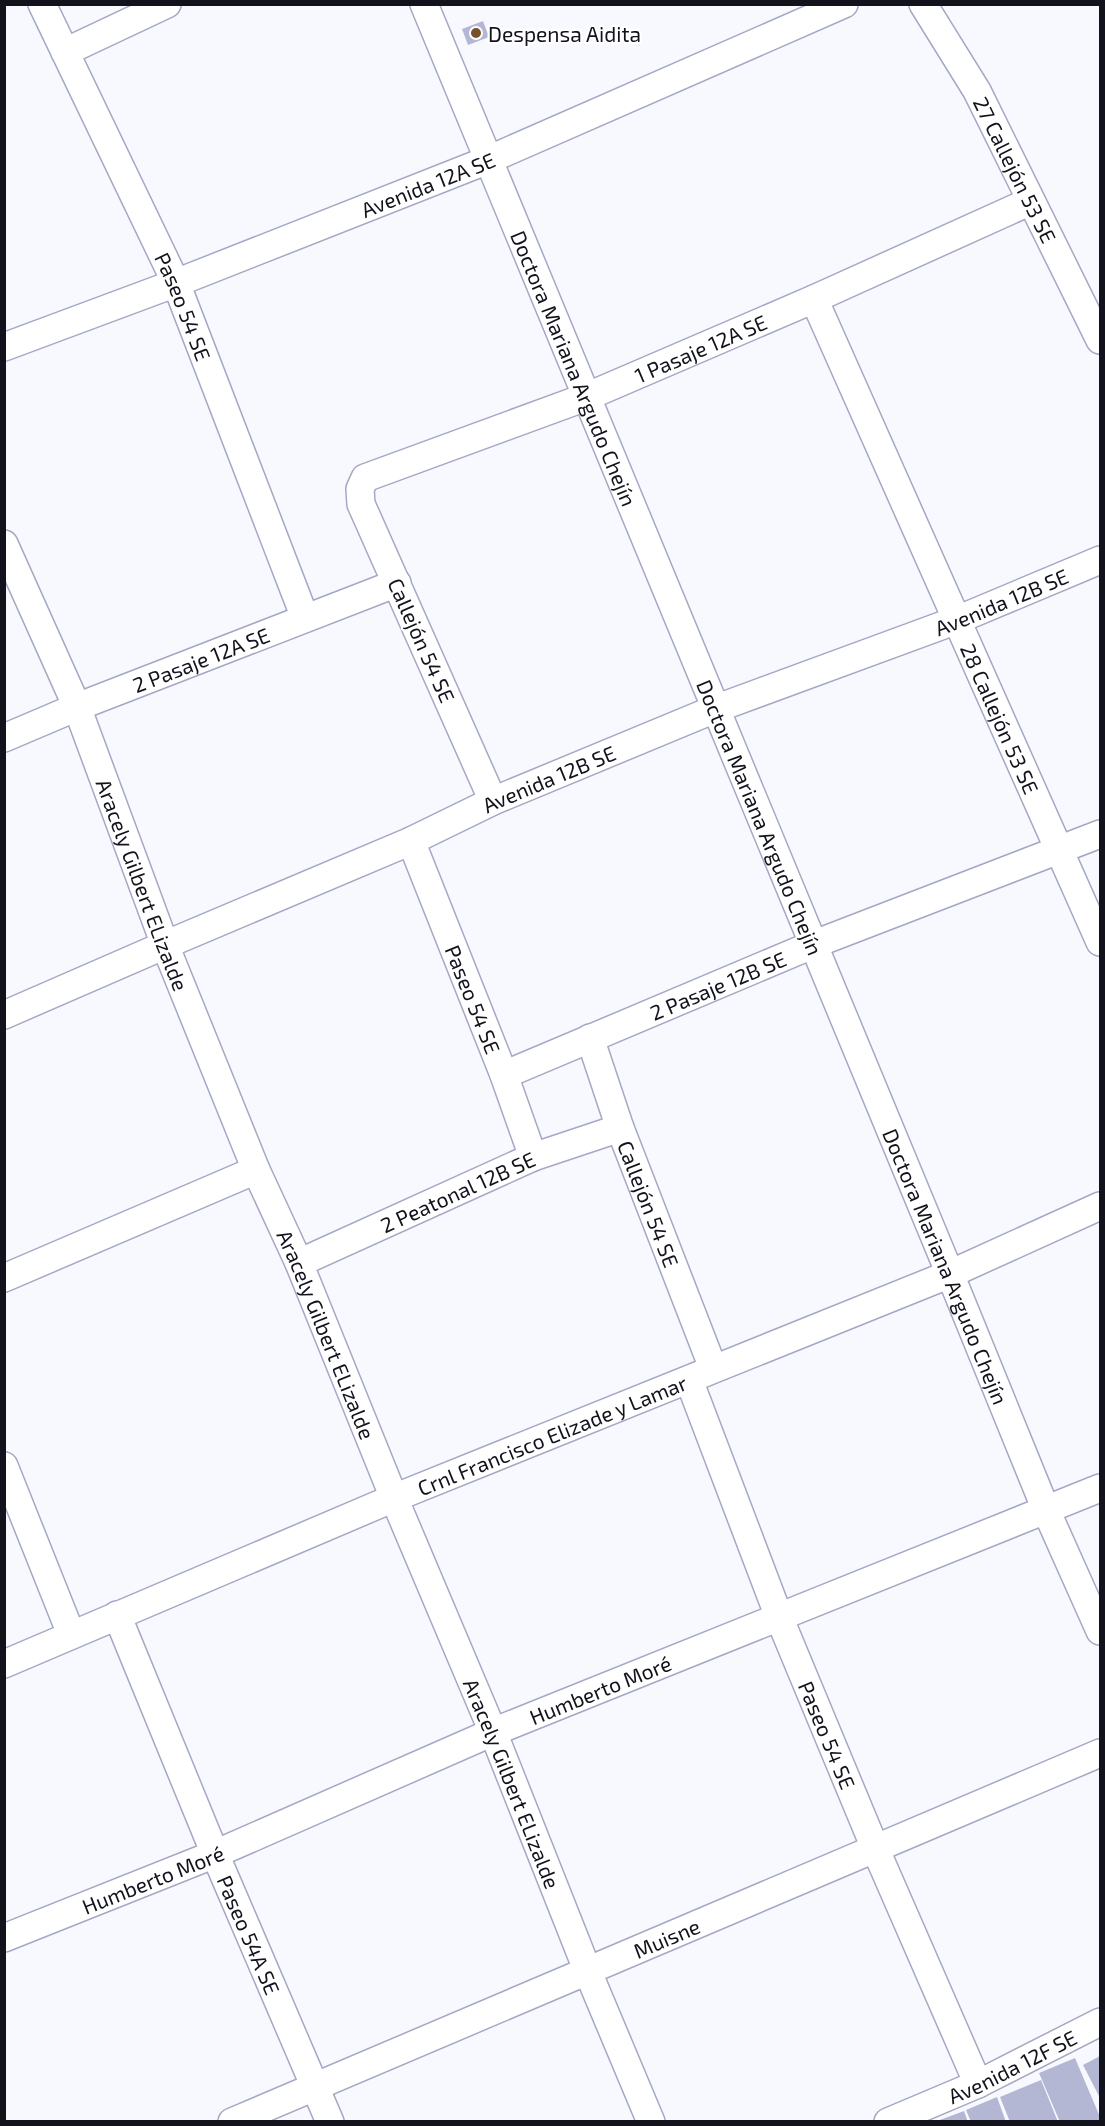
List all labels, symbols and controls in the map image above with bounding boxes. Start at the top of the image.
place label: Despensa Aidita [488,21,641,46]
marker: Despensa Aidita [469,26,483,40]
street label: 27 Callejón 53 SE [969,92,1062,247]
street label: Avenida 12A SE [357,146,498,221]
street label: Doctora Mariana Argudo Chejín [507,227,643,509]
street label: Paseo 54 SE [150,248,217,364]
street label: 1 Pasaje 12A SE [631,308,770,387]
street label: Avenida 12B SE [931,562,1072,640]
street label: Callejón 54 SE [382,574,461,707]
street label: 2 Pasaje 12A SE [129,621,273,697]
street label: 28 Callejón 53 SE [956,639,1045,797]
street label: Doctora Mariana Argudo Chejín [693,676,829,958]
street label: Avenida 12B SE [478,739,619,817]
street label: Aracely Gilbert ELizalde [92,775,194,994]
street label: Paseo 54 SE [441,941,507,1057]
street label: 2 Pasaje 12B SE [646,945,789,1025]
street label: Doctora Mariana Argudo Chejín [879,1125,1014,1408]
street label: Callejón 54 SE [613,1137,685,1271]
street label: 2 Peatonal 12B SE [376,1145,539,1237]
street label: Aracely Gilbert ELizalde [273,1225,381,1443]
street label: Crnl Francisco Elizade y Lamar [414,1369,691,1500]
street label: Humberto Moré [525,1649,674,1729]
street label: Aracely Gilbert ELizalde [459,1674,566,1892]
street label: Paseo 54 SE [794,1677,862,1793]
street label: Humberto Moré [78,1839,228,1918]
street label: Paseo 54A SE [213,1871,286,1998]
street label: Muisne [629,1912,703,1962]
street label: Avenida 12F SE [944,2024,1080,2108]

